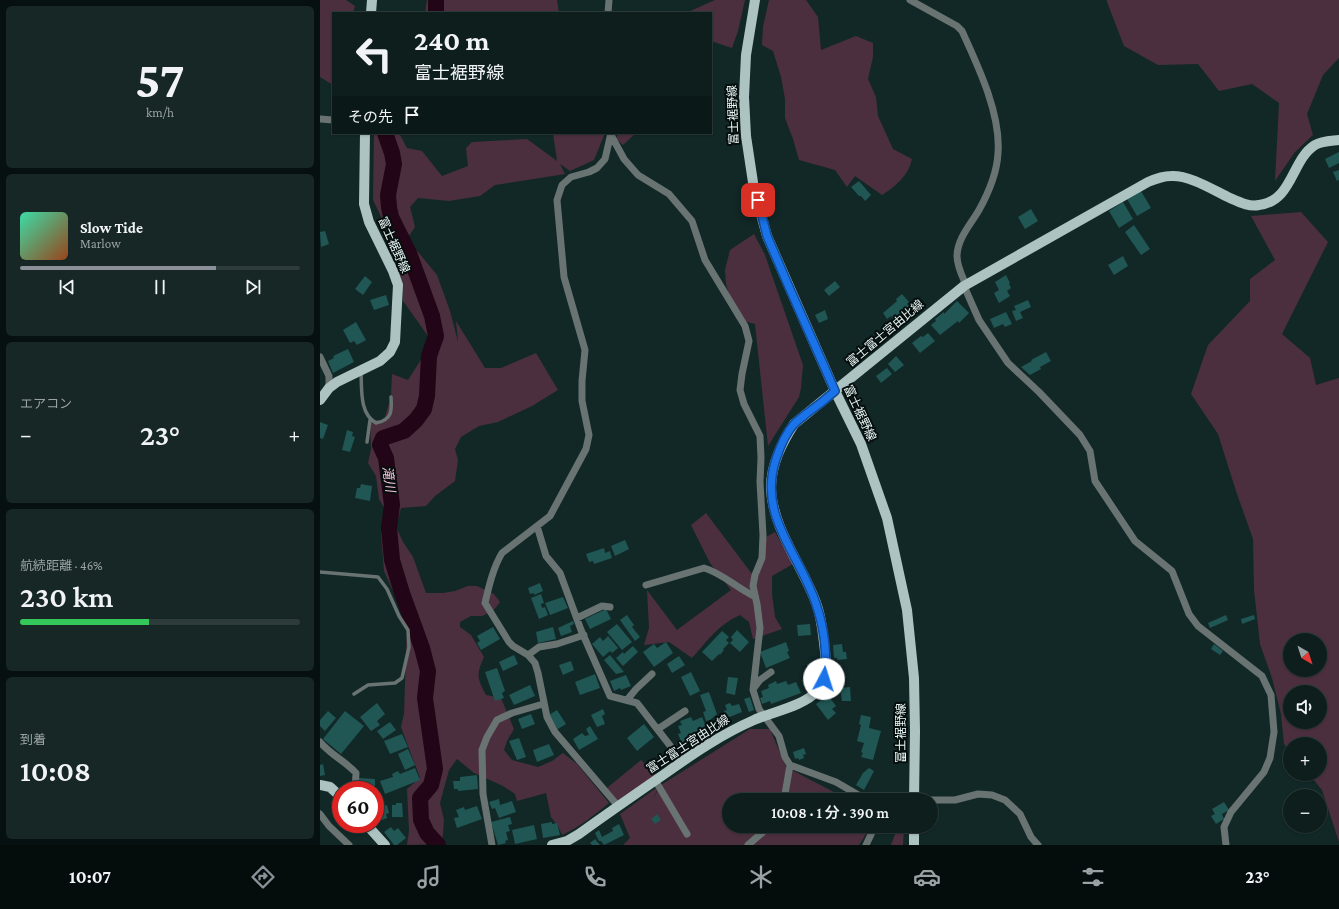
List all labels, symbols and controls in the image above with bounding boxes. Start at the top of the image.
text: 240 m [414,25,489,56]
icon: left [348,28,400,80]
text: 57 [135,50,185,108]
text: 富士裾野線 [414,63,504,83]
street label: 富士裾野線 [725,85,741,145]
icon: arrive [401,104,423,126]
text: km/h [146,105,174,120]
text: その先 [348,109,393,125]
pin [741,183,775,217]
icon: arrive [747,189,769,211]
street label: 富士裾野線 [375,215,413,275]
text: Slow Tide [80,220,143,236]
text: Marlow [80,236,121,251]
icon: previous [56,276,78,298]
icon: pause [149,276,171,298]
icon: next [242,276,264,298]
street label: 富士富士宮由比線 [844,297,926,369]
street label: 富士裾野線 [841,383,879,443]
text: エアコン [20,396,72,411]
text: 23° [140,418,180,451]
text: − [20,422,32,447]
text: + [288,422,300,447]
water label: 滝川 [380,465,399,495]
text: 航続距離 · 46% [20,558,103,573]
text: 230 km [20,580,113,613]
north arrow [1283,633,1327,677]
map controls [1283,633,1327,833]
position arrow [803,658,845,700]
button: sound [1283,685,1327,729]
street label: 富士裾野線 [894,703,908,763]
street label: 富士富士宮由比線 [644,712,732,776]
text: 到着 [20,732,46,747]
button: + [1283,737,1327,781]
text: 10:08 [20,754,91,787]
speed limit sign: 60 [332,781,384,833]
button: − [1283,789,1327,833]
text: 10:08 · 1 分 · 390 m [771,805,889,821]
icon: directions [249,863,277,891]
icon: music [415,863,443,891]
icon: phone [581,863,609,891]
icon: climate [747,863,775,891]
icon: car [913,863,941,891]
icon: filters [1079,863,1107,891]
text: 10:07 [69,867,111,887]
text: 23° [1245,867,1270,887]

